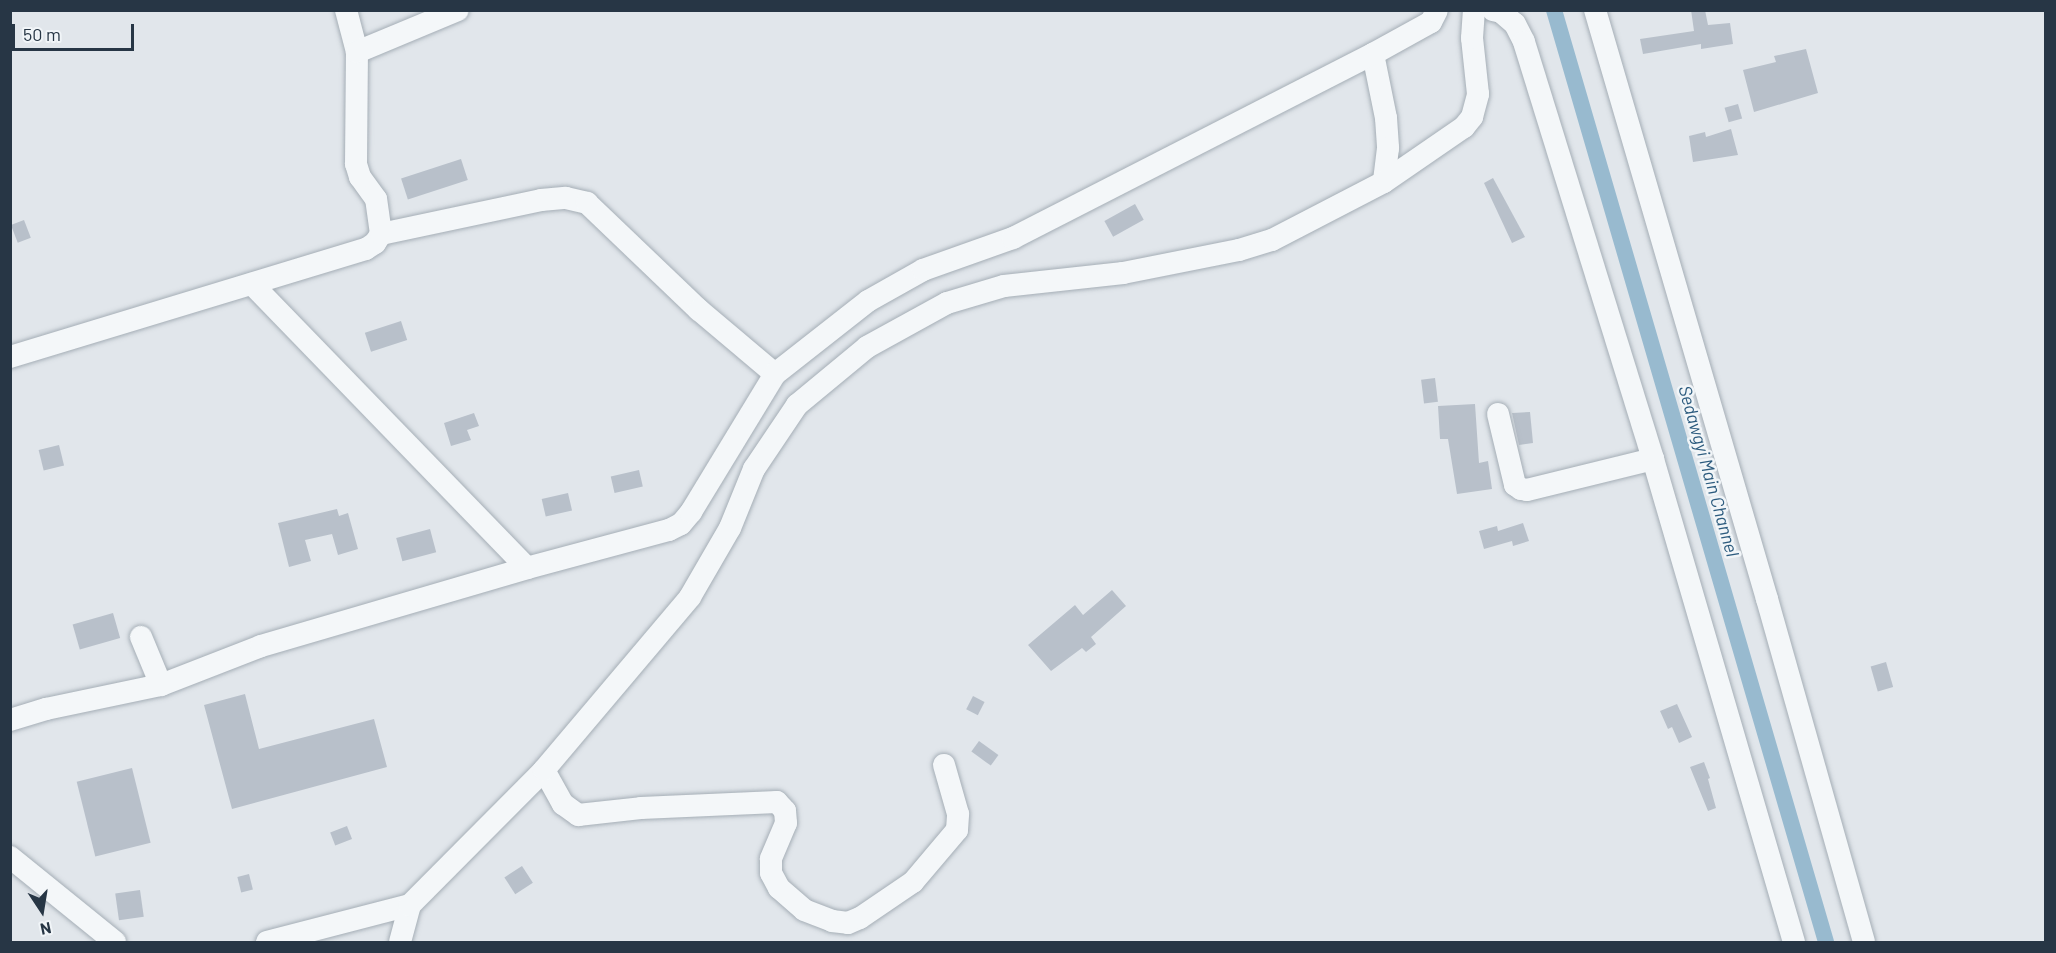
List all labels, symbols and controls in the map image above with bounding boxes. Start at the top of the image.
scale bar [15,12,136,50]
text: 50 m [23,23,61,45]
water label: Sedawgyi Main Channel [1674,383,1744,559]
north arrow [12,881,72,941]
text: N [39,919,53,939]

